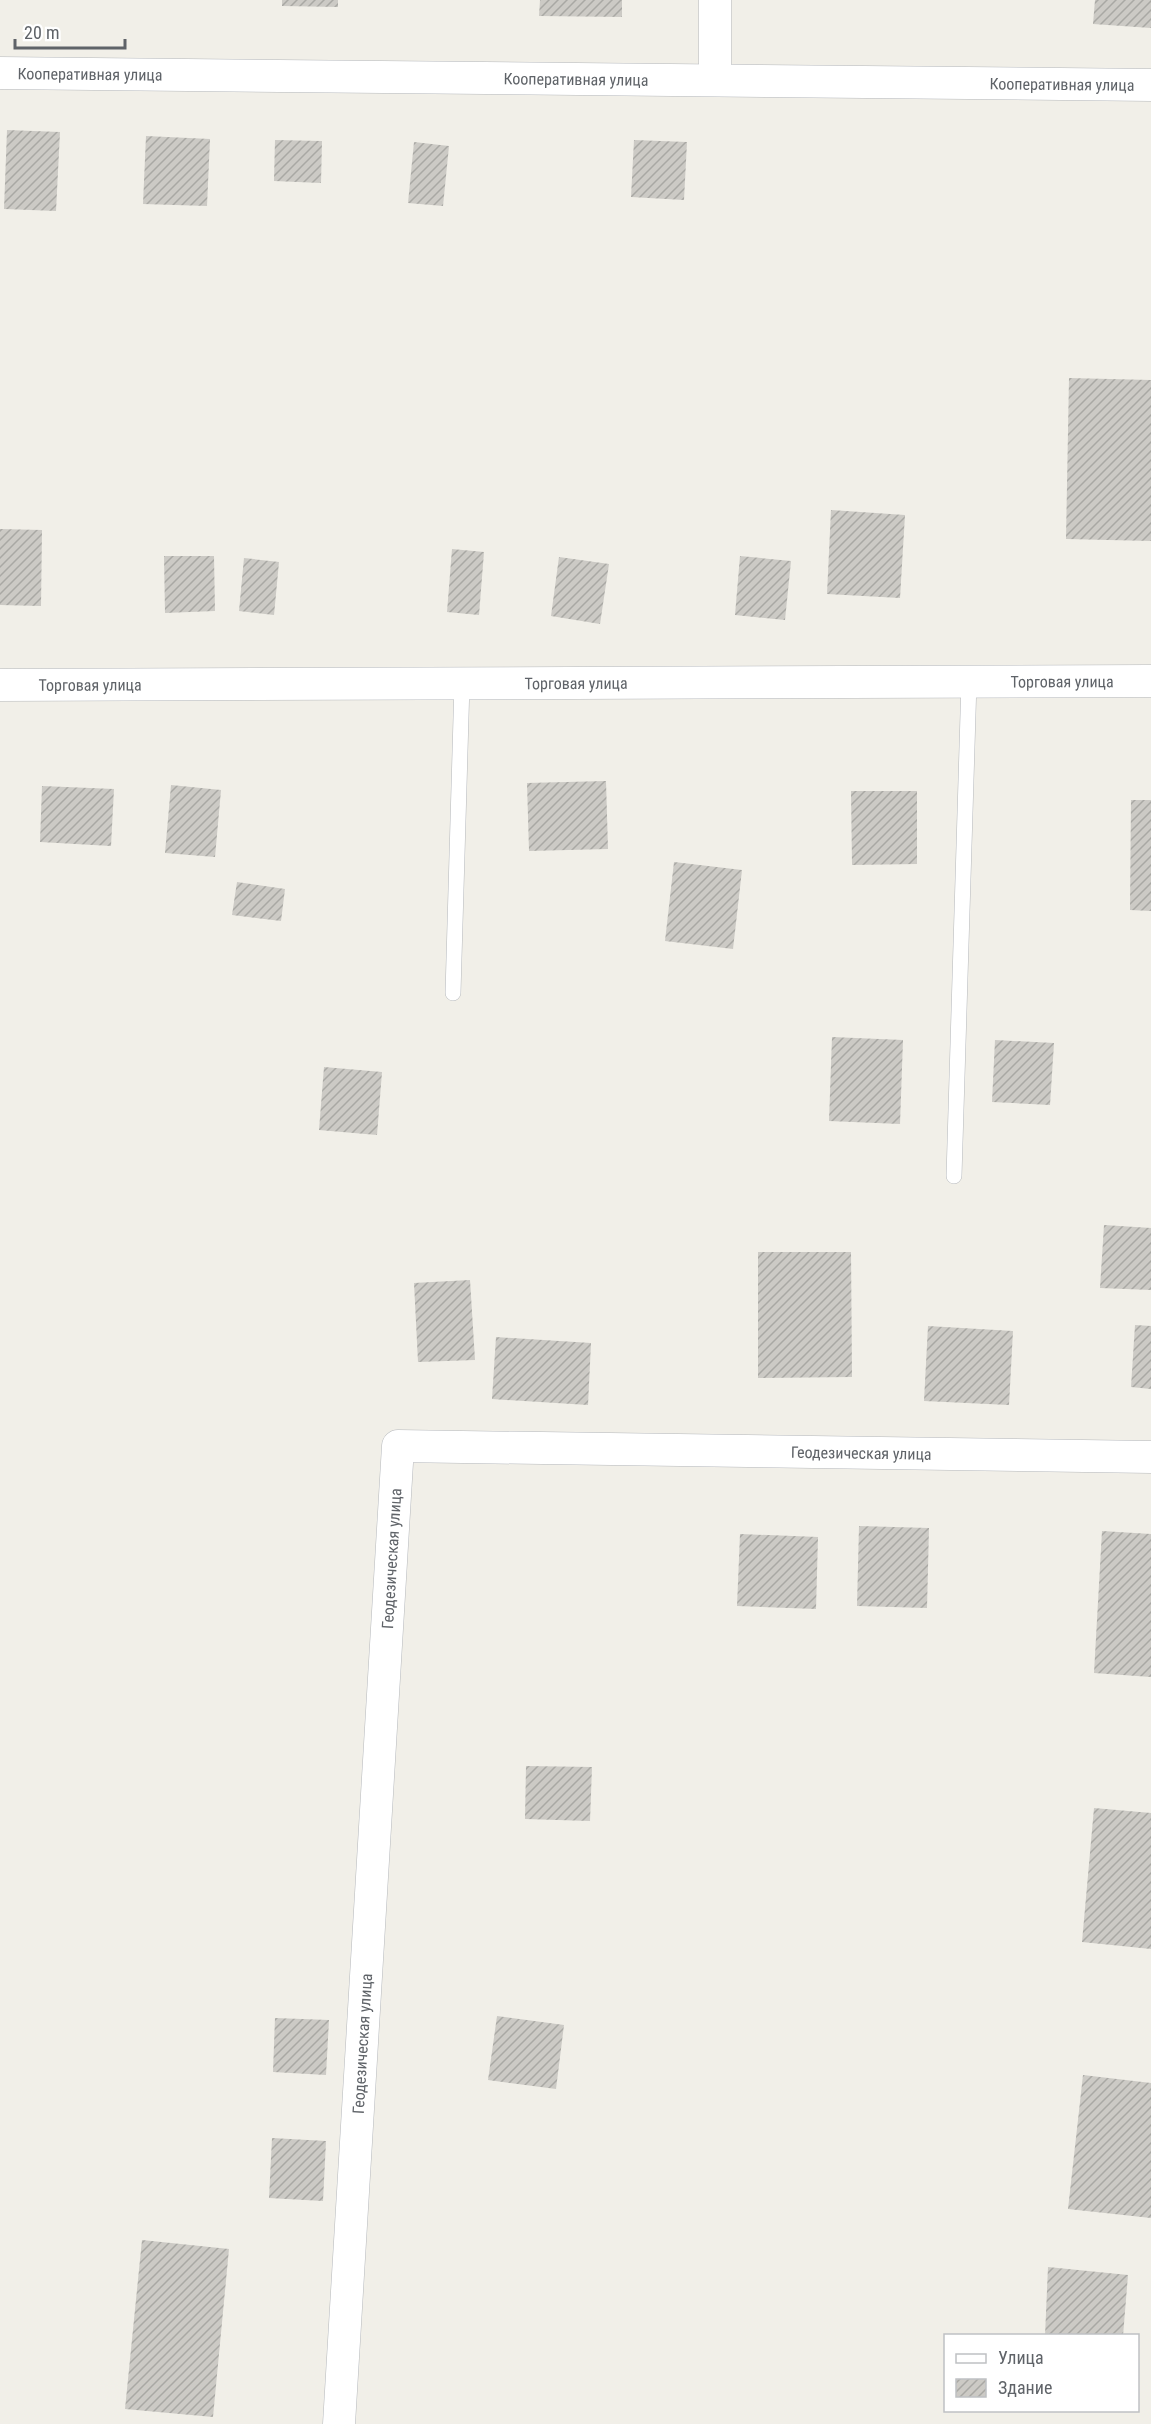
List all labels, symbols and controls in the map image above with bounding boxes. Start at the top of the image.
scale bar [15,12,124,50]
text: 20 m [24,22,59,43]
street label: Кооперативная улица [17,64,163,84]
street label: Кооперативная улица [503,69,649,89]
street label: Кооперативная улица [989,74,1134,94]
street label: Торговая улица [1010,672,1114,691]
street label: Торговая улица [524,673,628,693]
street label: Торговая улица [38,675,142,694]
street label: Геодезическая улица [791,1442,932,1463]
street label: Геодезическая улица [377,1488,405,1629]
street label: Геодезическая улица [348,1973,376,2115]
legend [944,2334,1139,2412]
text: Улица [998,2347,1044,2368]
text: Здание [998,2377,1052,2398]

